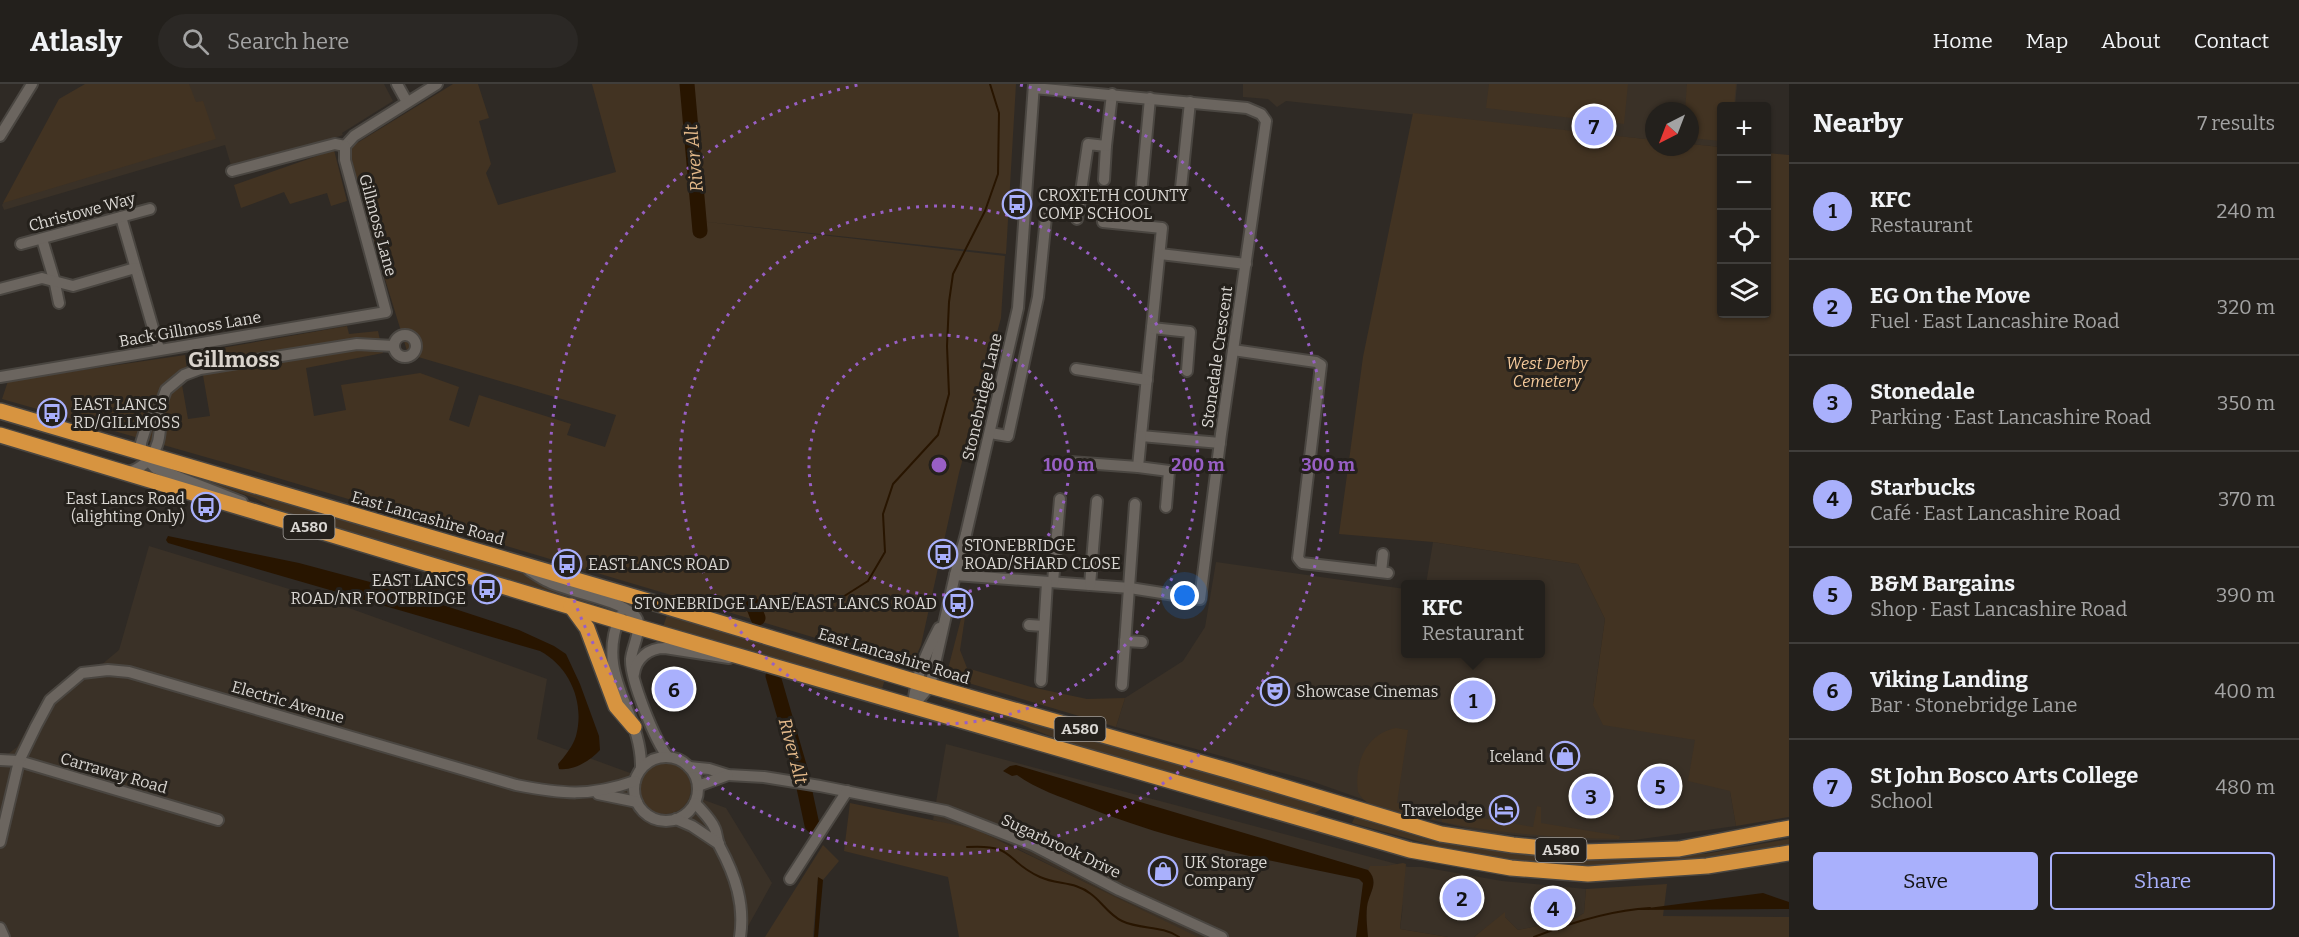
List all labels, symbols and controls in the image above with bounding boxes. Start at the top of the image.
search box [158,14,578,68]
text: Atlasly [30,25,122,58]
icon: search [179,25,212,58]
text: Search here [227,28,349,55]
text: Home [1933,28,1993,54]
text: Map [2026,28,2068,54]
text: About [2101,28,2161,54]
text: Contact [2194,28,2269,54]
north arrow [1645,102,1699,156]
map controls [1717,102,1771,318]
button: + [1717,102,1771,156]
pin: 7 [1574,104,1614,148]
text: Nearby [1813,108,1903,139]
text: 7 results [2197,111,2275,135]
water label: River Alt [680,123,708,193]
button: − [1717,156,1771,210]
street label: Gillmoss Lane [355,172,401,278]
place label: CROXTETH COUNTY COMP SCHOOL [1038,186,1189,223]
text: KFC [1870,186,1911,213]
street label: Christowe Way [27,188,138,235]
bus stop icon: CROXTETH COUNTY COMP SCHOOL [1001,188,1033,220]
text: 1 [1828,199,1837,223]
text: 240 m [2217,199,2275,223]
button: locate [1717,210,1771,264]
text: Restaurant [1870,213,1973,237]
button: layers [1717,264,1771,318]
text: EG On the Move [1870,282,2030,309]
street label: Stonedale Crescent [1198,285,1236,429]
text: 2 [1827,295,1838,319]
text: 320 m [2217,295,2275,319]
street label: Back Gillmoss Lane [117,307,263,351]
text: Fuel · East Lancashire Road [1870,309,2120,333]
street label: Stonebridge Lane [958,331,1006,463]
district label: Gillmoss [188,346,280,373]
park label: West Derby Cemetery [1506,354,1589,391]
text: Stonedale [1870,378,1975,405]
text: 3 [1827,391,1838,415]
text: 350 m [2217,391,2275,415]
place label: EAST LANCS RD/GILLMOSS [73,395,180,432]
bus stop icon: EAST LANCS RD/GILLMOSS [36,397,68,429]
text: Parking · East Lancashire Road [1870,405,2151,429]
text: 100 m [1043,454,1095,476]
text: 200 m [1171,454,1225,476]
text: 300 m [1301,454,1355,476]
centre of rings [929,455,949,475]
text: Starbucks [1870,474,1975,501]
street label: East Lancashire Road [350,487,507,549]
text: 4 [1826,487,1839,511]
text: 370 m [2218,487,2275,511]
place label: East Lancs Road (alighting Only) [66,489,186,526]
bus stop icon: East Lancs Road (alighting Only) [190,491,222,523]
text: Café · East Lancashire Road [1870,501,2121,525]
road number: A580 [284,515,334,539]
place label: STONEBRIDGE ROAD/SHARD CLOSE [964,536,1121,573]
bus stop icon: STONEBRIDGE ROAD/SHARD CLOSE [927,538,959,570]
bus stop icon: EAST LANCS ROAD [551,548,583,580]
place label: EAST LANCS ROAD [588,555,730,574]
text: B&M Bargains [1870,570,2015,597]
place label: EAST LANCS ROAD/NR FOOTBRIDGE [290,571,466,608]
bus stop icon: EAST LANCS ROAD/NR FOOTBRIDGE [471,573,503,605]
popup [1401,580,1545,658]
your location [1170,581,1199,610]
text: 5 [1827,583,1838,607]
text: 390 m [2216,583,2275,607]
bus stop icon: STONEBRIDGE LANE/EAST LANCS ROAD [942,587,974,619]
place label: STONEBRIDGE LANE/EAST LANCS ROAD [634,594,937,613]
text: KFC [1422,594,1463,621]
text: Shop · East Lancashire Road [1870,597,2127,621]
text: Restaurant [1422,621,1524,645]
street label: East Lancashire Road [816,624,973,688]
pin: 6 [654,666,694,712]
text: Viking Landing [1870,666,2028,693]
theatre icon: Showcase Cinemas [1259,675,1291,707]
street label: Electric Avenue [229,677,347,727]
pin: 1 [1454,678,1492,722]
text: 6 [1827,679,1838,703]
text: 400 m [2215,679,2275,703]
place label: Showcase Cinemas [1296,682,1438,701]
text: Bar · Stonebridge Lane [1870,693,2077,717]
water label: River Alt [774,715,813,787]
road number: A580 [1054,717,1106,741]
shop icon: Iceland [1549,740,1581,772]
place label: Iceland [1489,747,1545,766]
street label: Carraway Road [58,749,170,798]
text: St John Bosco Arts College [1870,762,2138,789]
pin: 5 [1640,764,1680,808]
pin: 3 [1572,774,1610,818]
text: 7 [1827,775,1838,799]
text: 480 m [2215,775,2275,799]
text: School [1870,789,1933,813]
hotel icon: Travelodge [1488,794,1520,826]
place label: Travelodge [1401,801,1483,820]
street label: Sugarbrook Drive [998,810,1124,882]
road number: A580 [1536,838,1586,862]
button: Save [1813,852,2038,910]
button: Share [2050,852,2275,910]
place label: UK Storage Company [1184,853,1267,890]
shop icon: UK Storage Company [1147,855,1179,887]
pin: 2 [1442,876,1482,920]
pin: 4 [1534,886,1572,930]

